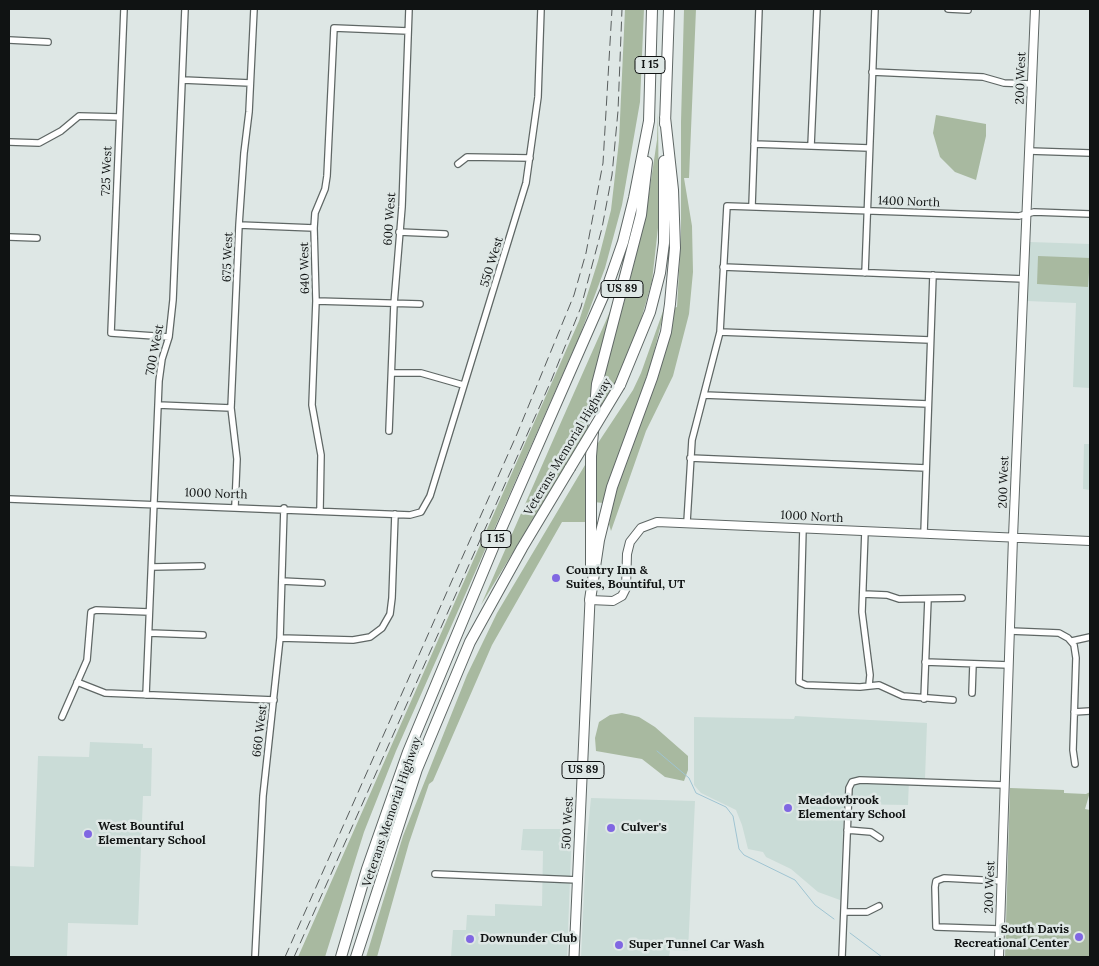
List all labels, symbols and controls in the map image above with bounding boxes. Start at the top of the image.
street label: 200 West [1013,51,1029,105]
road number: I 15 [635,56,665,74]
street label: 725 West [99,146,115,196]
street label: 600 West [381,192,399,246]
street label: 1400 North [878,194,940,210]
street label: 675 West [220,232,236,282]
street label: 550 West [478,235,506,289]
street label: 640 West [297,242,313,294]
road number: US 89 [601,280,643,298]
street label: 700 West [143,323,167,377]
street label: Veterans Memorial Highway [521,376,615,518]
street label: 200 West [996,455,1012,509]
street label: 1000 North [184,486,248,502]
street label: 1000 North [780,508,844,526]
road number: I 15 [481,530,511,548]
place label: Country Inn & Suites, Bountiful, UT [566,564,685,592]
marker: Country Inn & Suites, Bountiful, UT [550,572,562,584]
street label: 660 West [250,704,270,758]
street label: Veterans Memorial Highway [360,735,424,889]
road number: US 89 [562,762,604,778]
place label: Meadowbrook Elementary School [798,794,906,822]
street label: 500 West [559,796,577,850]
marker: Meadowbrook Elementary School [782,802,794,814]
place label: West Bountiful Elementary School [98,820,206,848]
place label: Culver's [621,821,667,835]
marker: Culver's [605,822,617,834]
marker: West Bountiful Elementary School [82,828,94,840]
street label: 200 West [982,860,998,914]
place label: South Davis Recreational Center [954,923,1069,951]
marker: South Davis Recreational Center [1073,931,1085,943]
place label: Downunder Club [480,932,577,946]
marker: Downunder Club [464,933,476,945]
place label: Super Tunnel Car Wash [629,938,764,952]
marker: Super Tunnel Car Wash [613,939,625,951]

